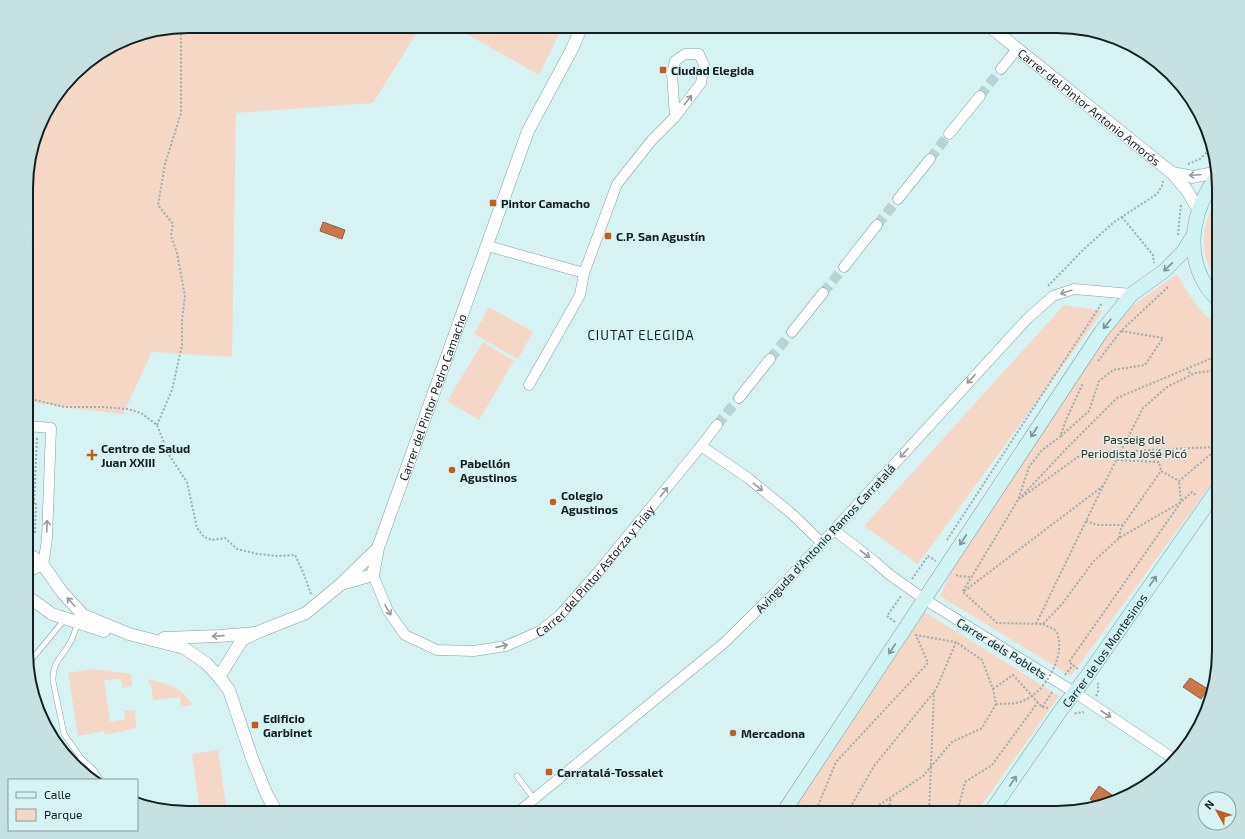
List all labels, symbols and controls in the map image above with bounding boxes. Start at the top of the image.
street label: Carrer del Pintor Antonio Amorós [1015,45,1164,168]
place label: Ciudad Elegida [671,63,754,77]
marker: Ciudad Elegida [658,65,668,75]
one-way arrow [684,94,693,105]
one-way arrow [1189,172,1202,179]
place label: Pintor Camacho [501,196,590,210]
marker: Pintor Camacho [488,198,498,208]
place label: C.P. San Agustín [616,229,705,243]
marker: C.P. San Agustín [603,231,613,241]
one-way arrow [1163,262,1173,272]
one-way arrow [1059,289,1072,296]
street label: Carrer del Pintor Pedro Camacho [396,312,469,483]
one-way arrow [1103,319,1111,330]
district label: CIUTAT ELEGIDA [587,327,695,343]
one-way arrow [966,374,976,384]
one-way arrow [1030,426,1038,437]
park label: Passeig del Periodista José Picó [1081,432,1187,460]
place label: Centro de Salud Juan XXIII [101,441,190,469]
one-way arrow [899,448,908,458]
marker: Centro de Salud Juan XXIII [86,449,98,461]
place label: Pabellón Agustinos [460,456,517,484]
street label: Avinguda d'Antonio Ramos Carratalá [752,461,898,615]
marker: Pabellón Agustinos [447,465,457,475]
one-way arrow [753,483,764,491]
one-way arrow [659,486,668,497]
place label: Colegio Agustinos [561,488,618,516]
marker: Colegio Agustinos [548,497,558,507]
street label: Carrer del Pintor Astorza y Triay [534,502,657,639]
one-way arrow [44,520,51,533]
one-way arrow [959,534,967,545]
one-way arrow [859,550,870,558]
one-way arrow [1149,575,1157,586]
street label: Carrer de los Montesinos [1059,591,1150,710]
one-way arrow [66,597,76,607]
one-way arrow [385,604,393,616]
street label: Carrer dels Poblets [954,615,1050,681]
one-way arrow [212,633,225,640]
one-way arrow [495,642,508,649]
one-way arrow [888,643,896,654]
one-way arrow [1101,710,1112,718]
place label: Edificio Garbinet [263,711,312,739]
marker: Edificio Garbinet [250,720,260,730]
place label: Mercadona [741,726,805,740]
marker: Mercadona [728,728,738,738]
place label: Carratalá-Tossalet [557,765,663,779]
marker: Carratalá-Tossalet [544,767,554,777]
one-way arrow [1009,776,1017,787]
legend [8,779,138,831]
text: Calle [44,787,71,801]
north arrow [1197,791,1237,831]
text: N [1201,797,1216,812]
text: Parque [44,807,82,821]

